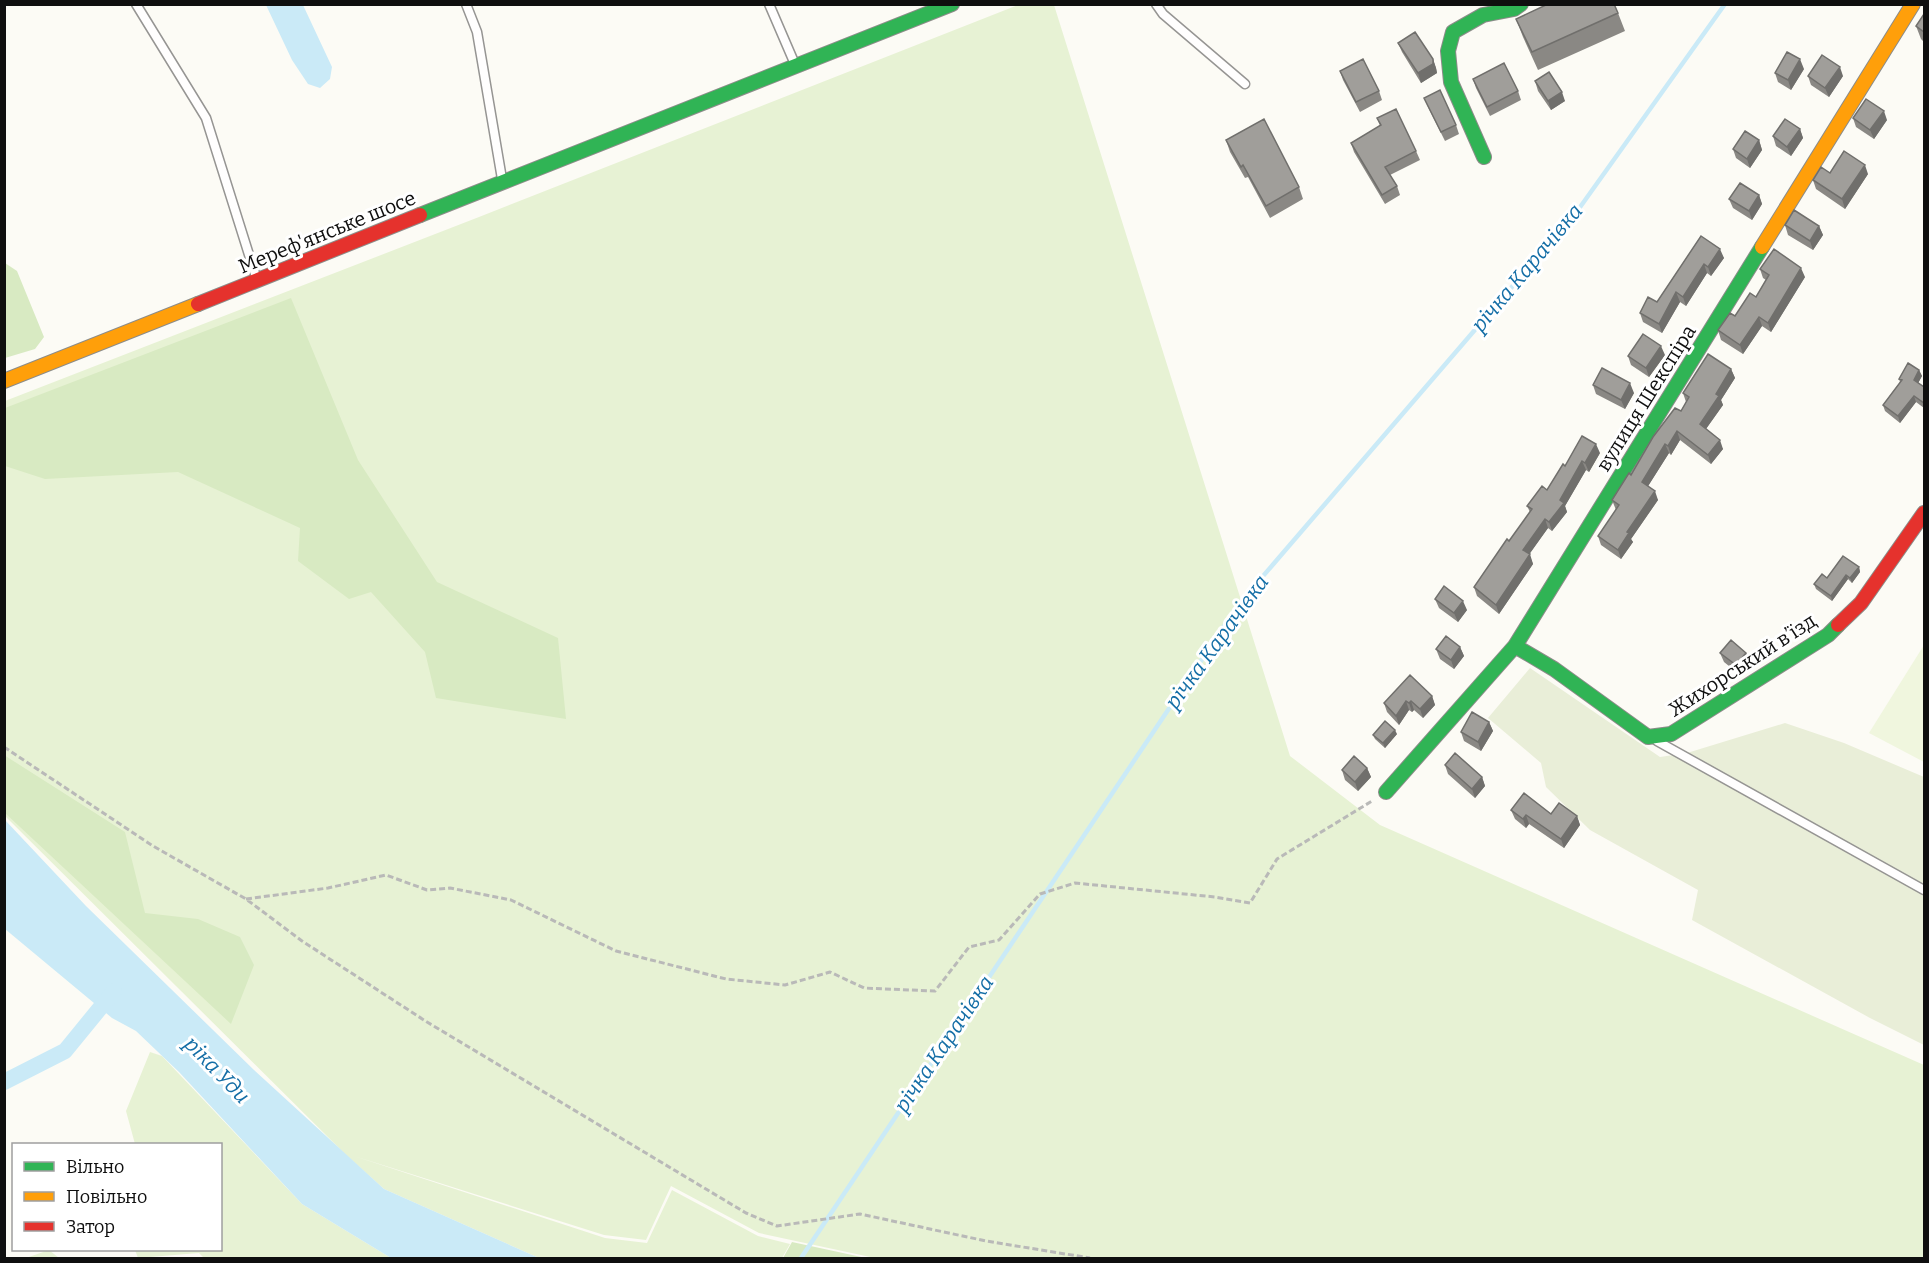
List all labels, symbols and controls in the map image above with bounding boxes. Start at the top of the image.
street label: Мереф'янське шосе [235,186,419,278]
water label: річка Карачівка [1465,199,1588,339]
street label: вулиця Шекспіра [1591,320,1701,476]
water label: річка Карачівка [1158,570,1274,716]
street label: Жихорський в’їзд [1664,608,1820,722]
water label: річка Карачівка [888,971,999,1119]
water label: ріка Уди [177,1030,255,1109]
legend [12,1143,222,1251]
text: Вільно [66,1156,124,1178]
text: Повільно [66,1186,147,1208]
text: Затор [66,1216,115,1238]

